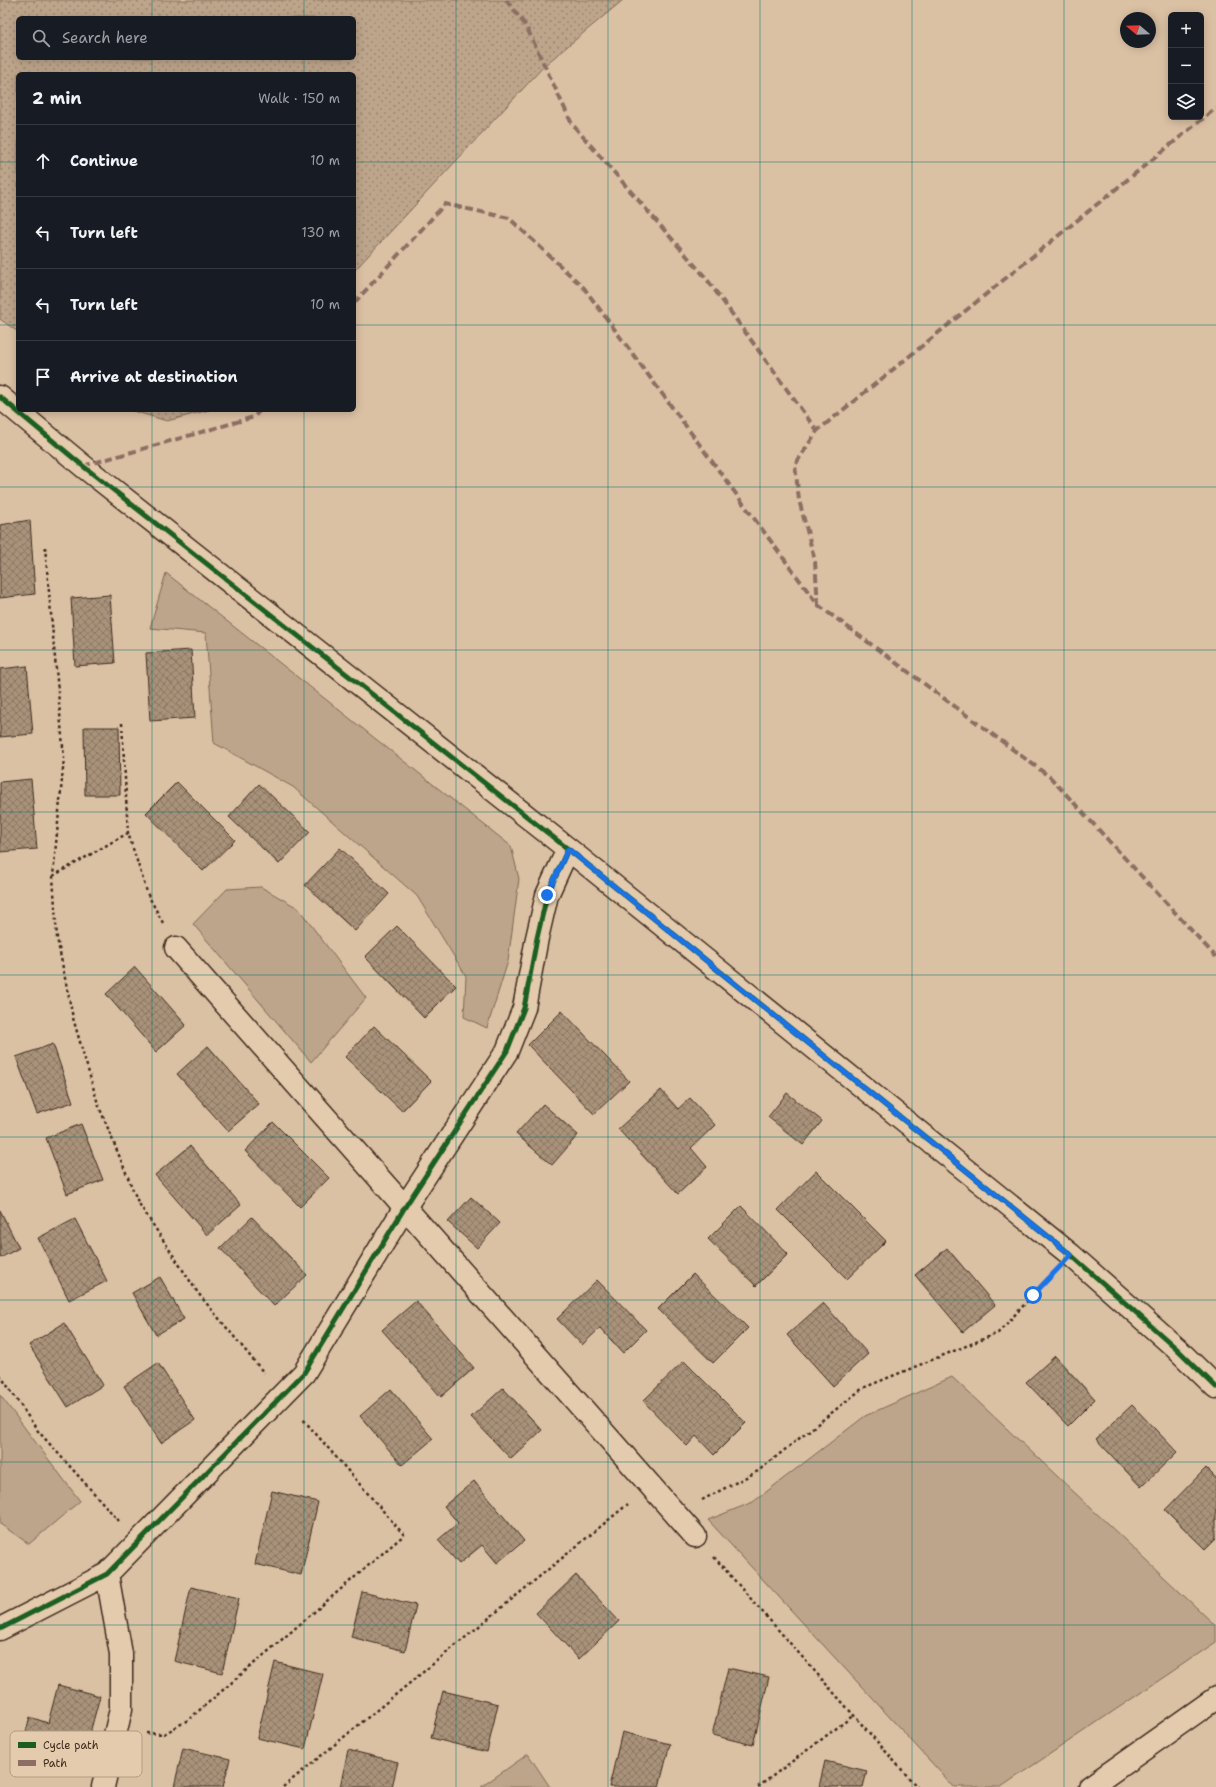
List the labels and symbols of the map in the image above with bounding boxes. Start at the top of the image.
north arrow [1120,12,1156,48]
route end [538,886,556,904]
route start [1024,1286,1042,1304]
legend [10,1731,142,1777]
text: Cycle path [43,1738,99,1753]
text: Path [43,1756,67,1771]

